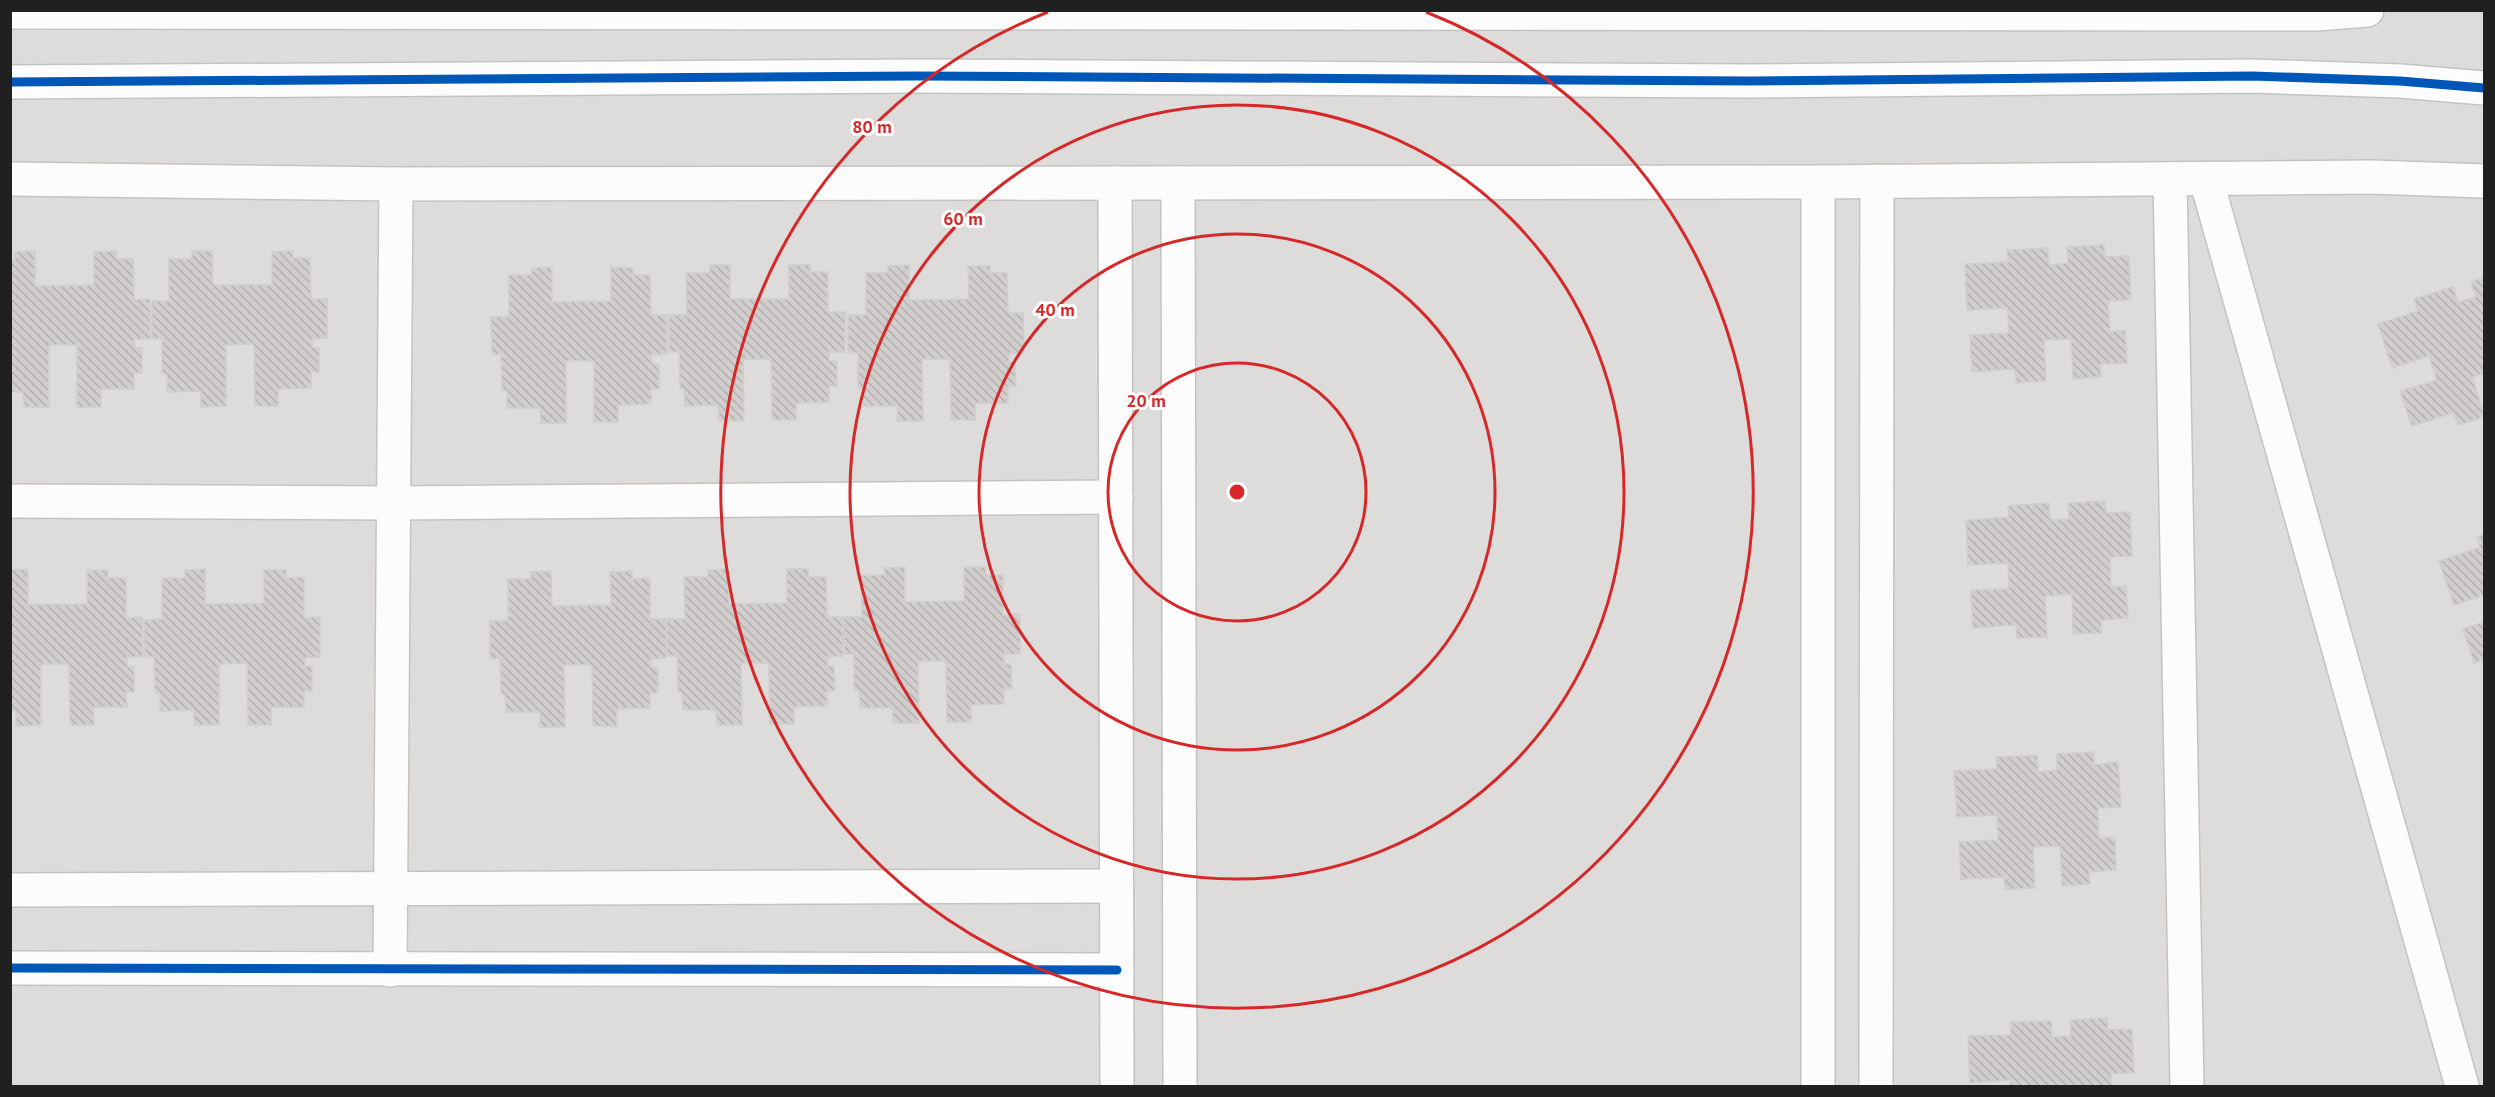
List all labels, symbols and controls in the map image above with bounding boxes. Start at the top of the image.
text: 80 m [852,115,892,138]
text: 60 m [943,207,983,230]
text: 40 m [1035,298,1075,321]
text: 20 m [1126,389,1166,412]
centre of rings [1227,482,1247,502]

